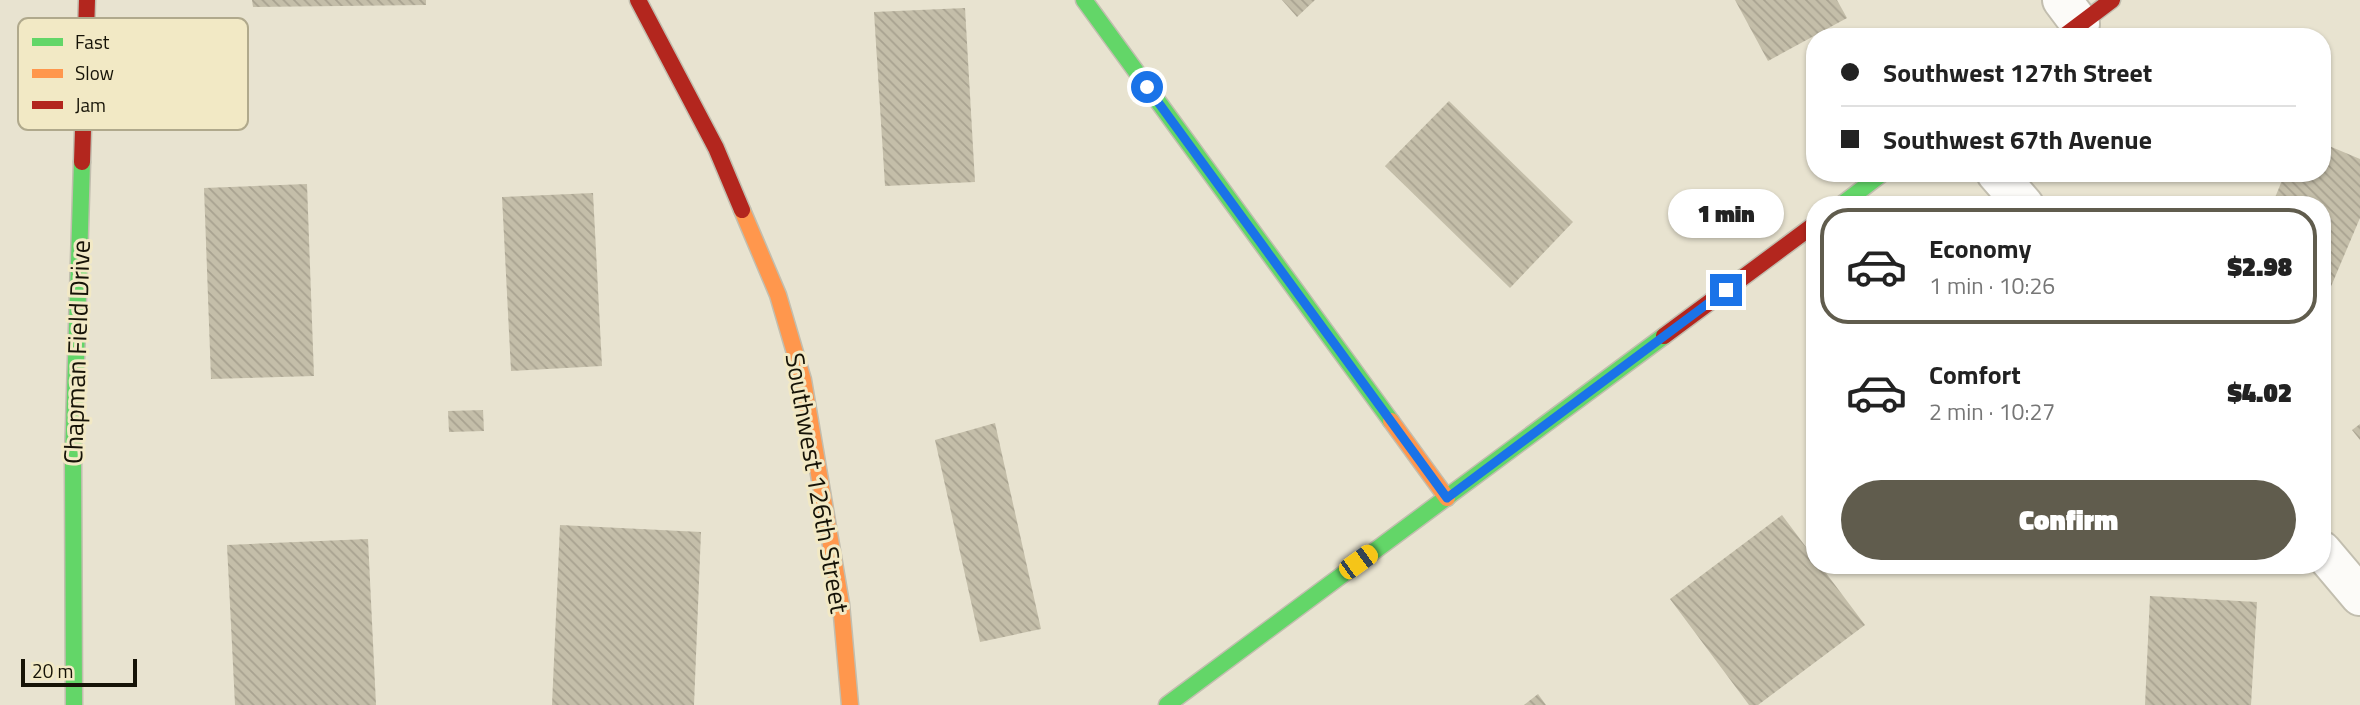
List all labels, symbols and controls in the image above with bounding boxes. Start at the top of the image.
legend [18,18,248,130]
text: Fast [75,27,110,56]
text: Southwest 127th Street [1883,53,2152,92]
text: Slow [75,58,114,87]
route start [1131,71,1163,103]
text: Jam [75,90,106,119]
text: Southwest 67th Avenue [1883,120,2152,159]
callout: 1 min [1668,188,1784,238]
text: 1 min [1697,196,1755,231]
text: Economy [1929,229,2031,268]
icon: car [1845,235,1908,298]
street label: Chapman Field Drive [53,239,100,465]
text: $2.98 [2227,247,2292,286]
text: 1 min · 10:26 [1929,268,2055,303]
route end [1710,274,1742,306]
street label: Southwest 126th Street [775,350,860,616]
text: Comfort [1929,355,2021,394]
icon: car [1845,361,1908,424]
text: $4.02 [2227,373,2292,412]
text: 2 min · 10:27 [1929,394,2055,429]
button: Confirm [1841,480,2296,560]
car [1335,541,1382,583]
scale bar [21,656,136,688]
text: 20 m [32,656,73,685]

